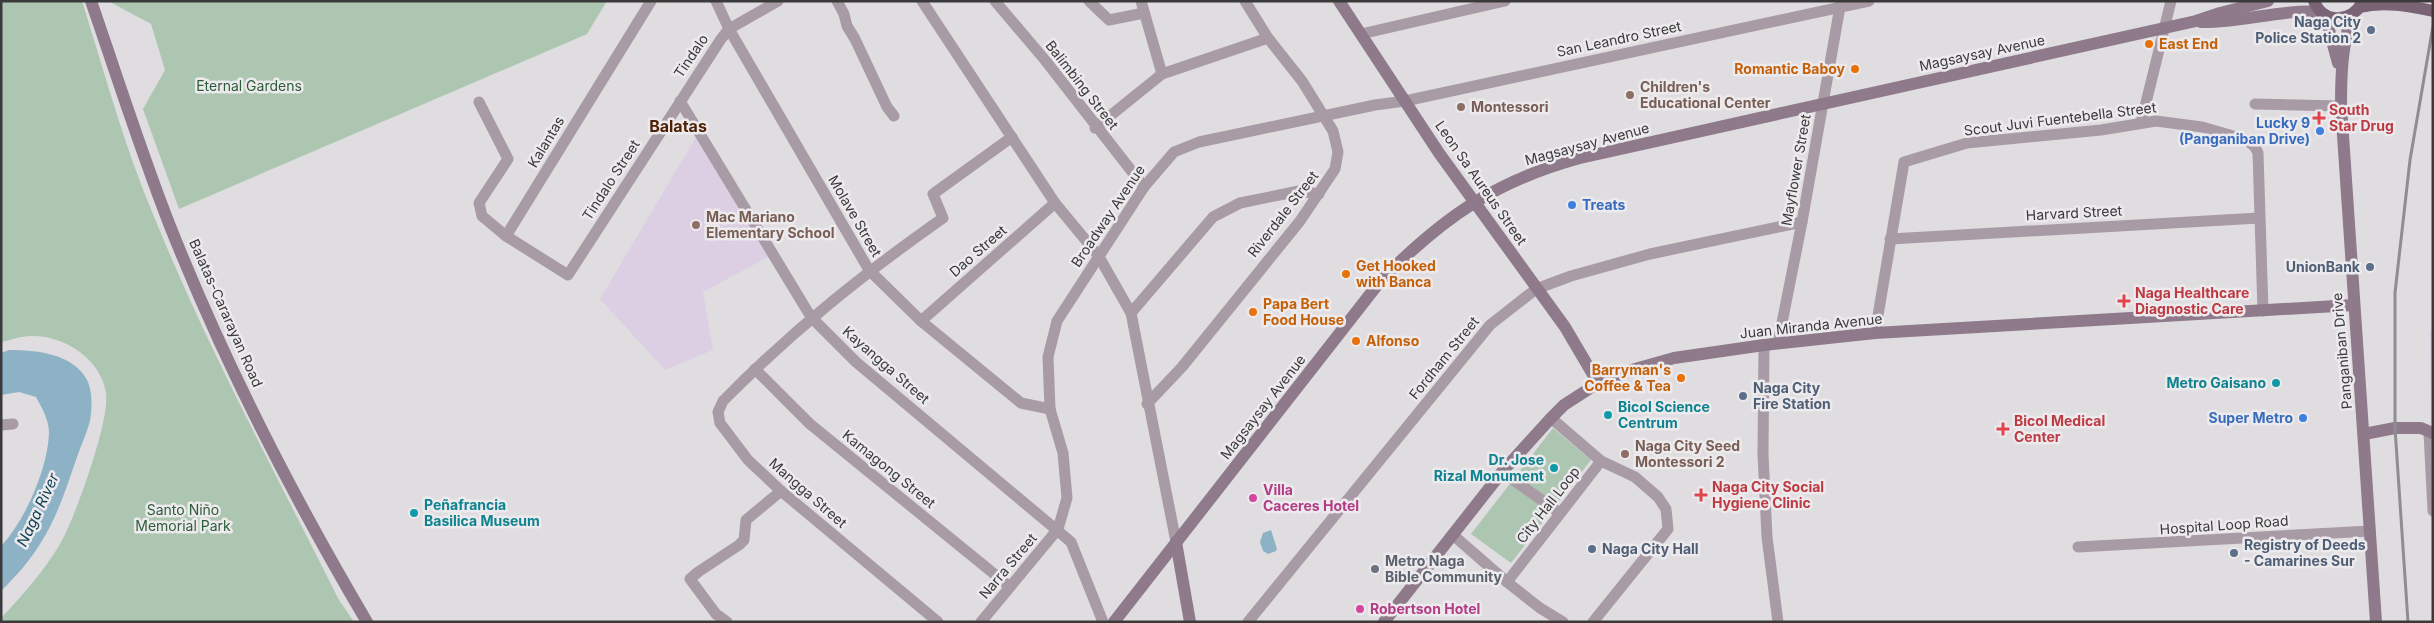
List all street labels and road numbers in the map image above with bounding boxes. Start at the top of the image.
street label: San Leandro Street [1555,17,1683,60]
street label: Tindalo [670,31,711,81]
street label: Magsaysay Avenue [1918,31,2046,74]
street label: Balimbing Street [1042,37,1123,133]
street label: Scout Juvi Fuentebella Street [1963,98,2157,139]
street label: Mayflower Street [1777,112,1814,227]
street label: Kalantas [524,113,567,170]
street label: Leon Sa Aureus Street [1432,117,1531,248]
street label: Magsaysay Avenue [1523,119,1651,168]
street label: Tindalo Street [578,136,643,223]
street label: Broadway Avenue [1067,162,1148,270]
street label: Riverdale Street [1244,167,1322,260]
street label: Molave Street [825,172,886,260]
street label: Harvard Street [2025,201,2123,224]
street label: Dao Street [946,221,1010,280]
street label: Balatas-Cararayan Road [186,236,267,390]
street label: Panganiban Drive [2328,292,2355,410]
street label: Juan Miranda Avenue [1739,310,1883,341]
street label: Fordham Street [1405,313,1482,402]
street label: Kayangga Street [839,322,934,407]
street label: Magsaysay Avenue [1216,351,1309,462]
street label: Kamagong Street [839,426,940,512]
street label: Mangga Street [766,454,851,531]
street label: City Hall Loop [1512,463,1583,546]
street label: Hospital Loop Road [2159,512,2289,537]
street label: Narra Street [975,529,1040,602]

